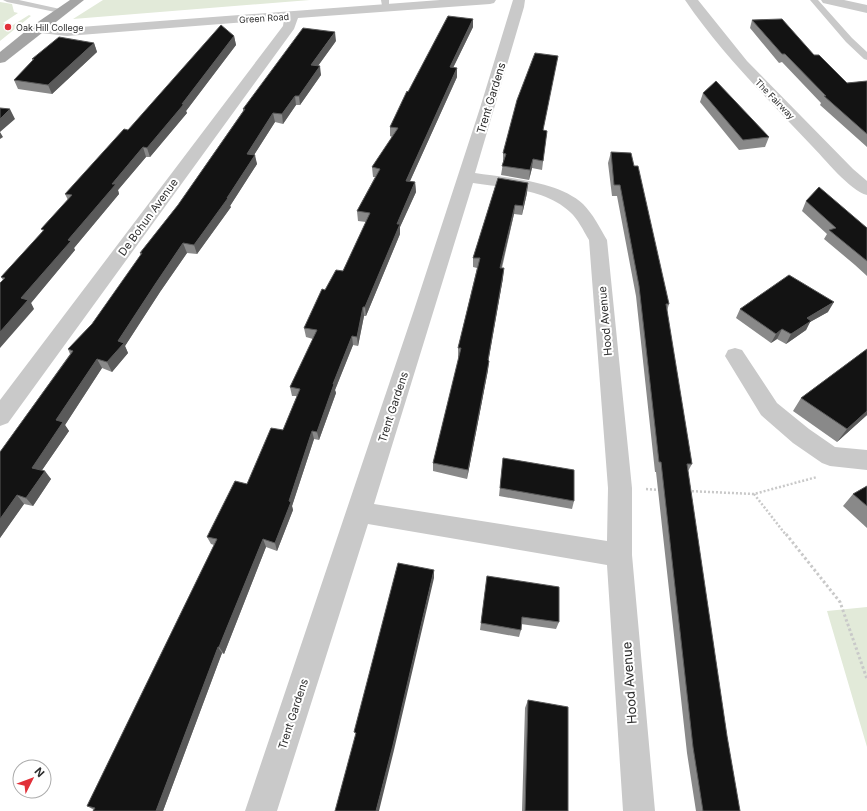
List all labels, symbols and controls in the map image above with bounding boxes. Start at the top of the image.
street label: Green Road [239,11,289,25]
marker: Oak Hill College [3,22,13,32]
place label: Oak Hill College [16,22,84,33]
street label: Trent Gardens [474,60,509,135]
street label: The Fairway [753,76,797,122]
street label: De Bohun Avenue [115,175,181,259]
street label: Hood Avenue [595,286,615,356]
street label: Trent Gardens [375,370,411,444]
street label: Hood Avenue [618,641,640,725]
street label: Trent Gardens [275,677,311,751]
north arrow [12,759,52,799]
text: N [31,765,47,780]

